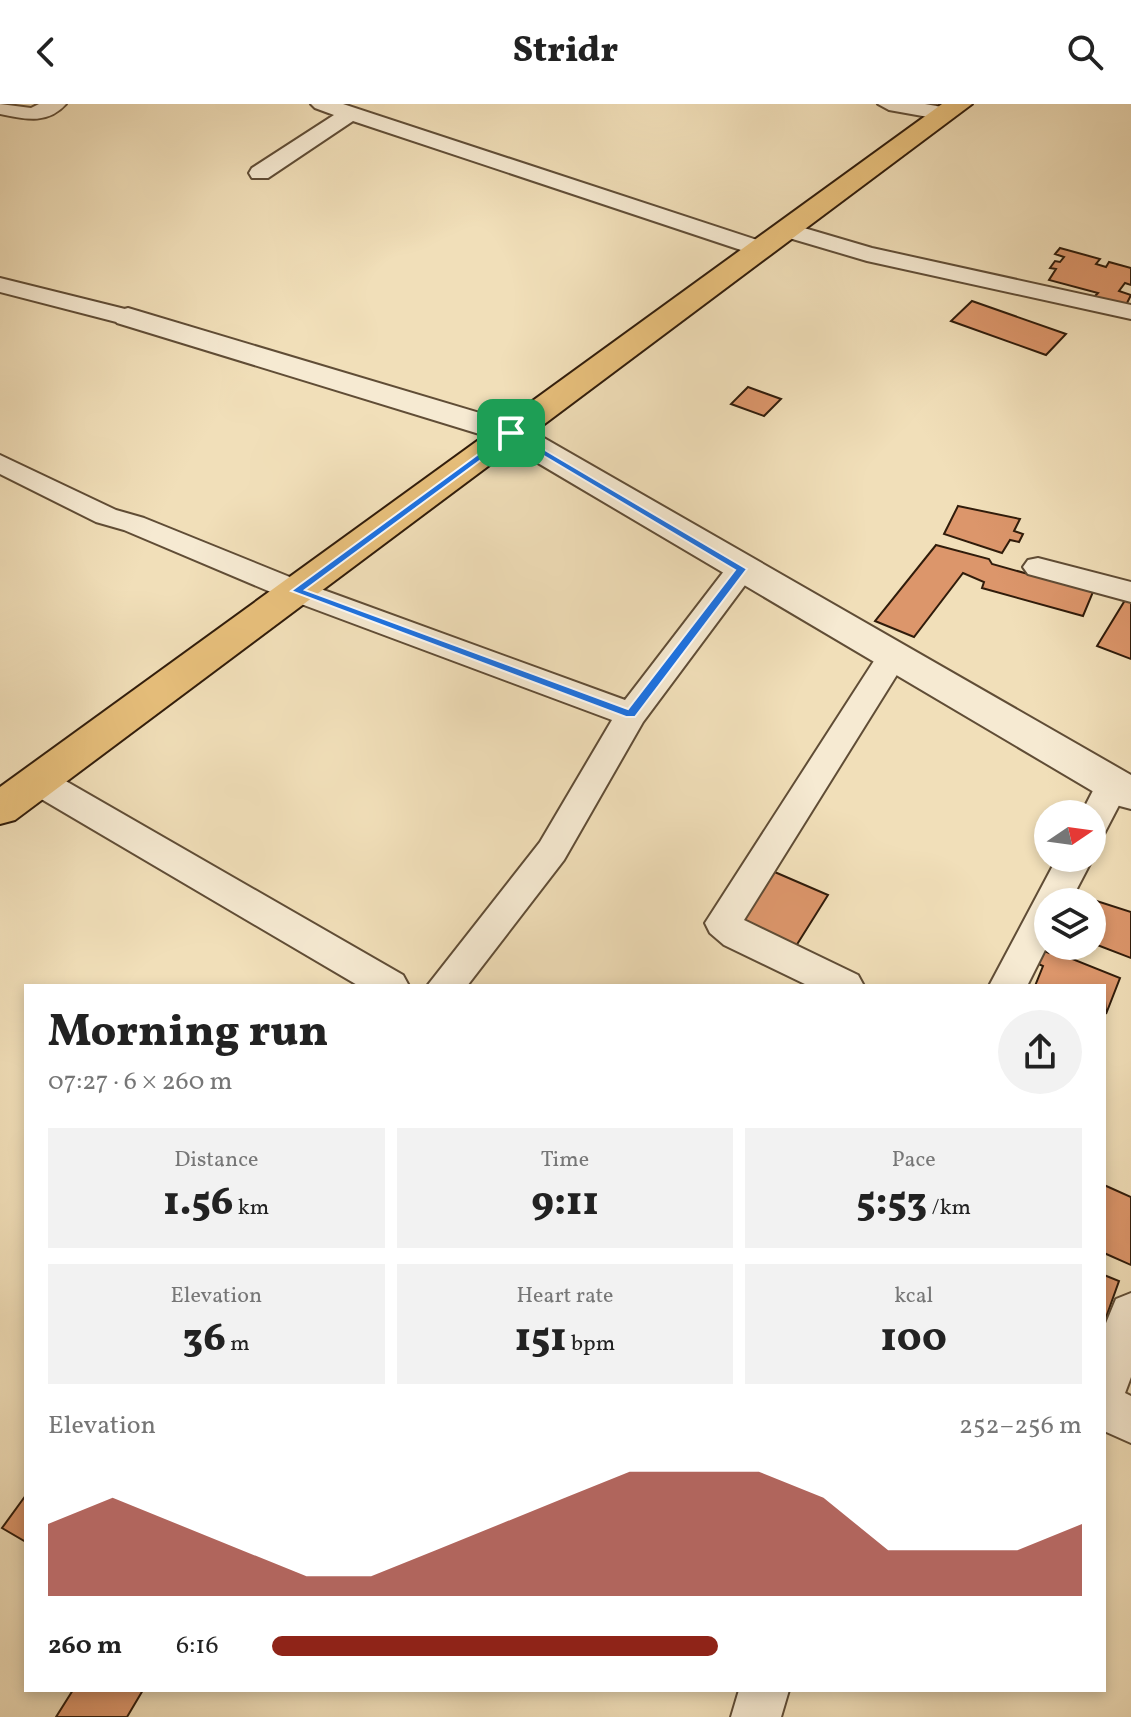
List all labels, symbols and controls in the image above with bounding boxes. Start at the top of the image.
text: Stridr [513,27,618,77]
icon: back [24,30,68,74]
icon: search [1063,30,1107,74]
pin [477,399,545,467]
icon: arrive [489,411,533,455]
north arrow [1034,800,1106,872]
map controls [1034,800,1106,960]
button: layers [1034,888,1106,960]
text: Morning run [48,1003,328,1064]
button: share [998,1010,1082,1094]
text: 07:27 · 6 × 260 m [48,1064,233,1100]
text: Distance [174,1145,258,1176]
text: Time [541,1145,589,1176]
text: Pace [892,1145,936,1176]
text: 1.56 [163,1176,233,1232]
text: 9:11 [531,1176,599,1232]
text: 5:53 [856,1176,927,1232]
text: km [233,1193,269,1224]
text: /km [927,1193,971,1224]
text: Elevation [171,1281,262,1312]
text: Heart rate [516,1281,614,1312]
text: kcal [894,1281,933,1312]
text: 36 [183,1312,226,1368]
text: 151 [515,1312,567,1368]
text: 100 [881,1312,947,1368]
text: m [226,1329,250,1360]
text: bpm [567,1329,615,1360]
text: Elevation [48,1408,156,1444]
text: 252–256 m [959,1408,1082,1444]
text: 260 m [48,1628,122,1664]
text: 6:16 [176,1628,219,1664]

